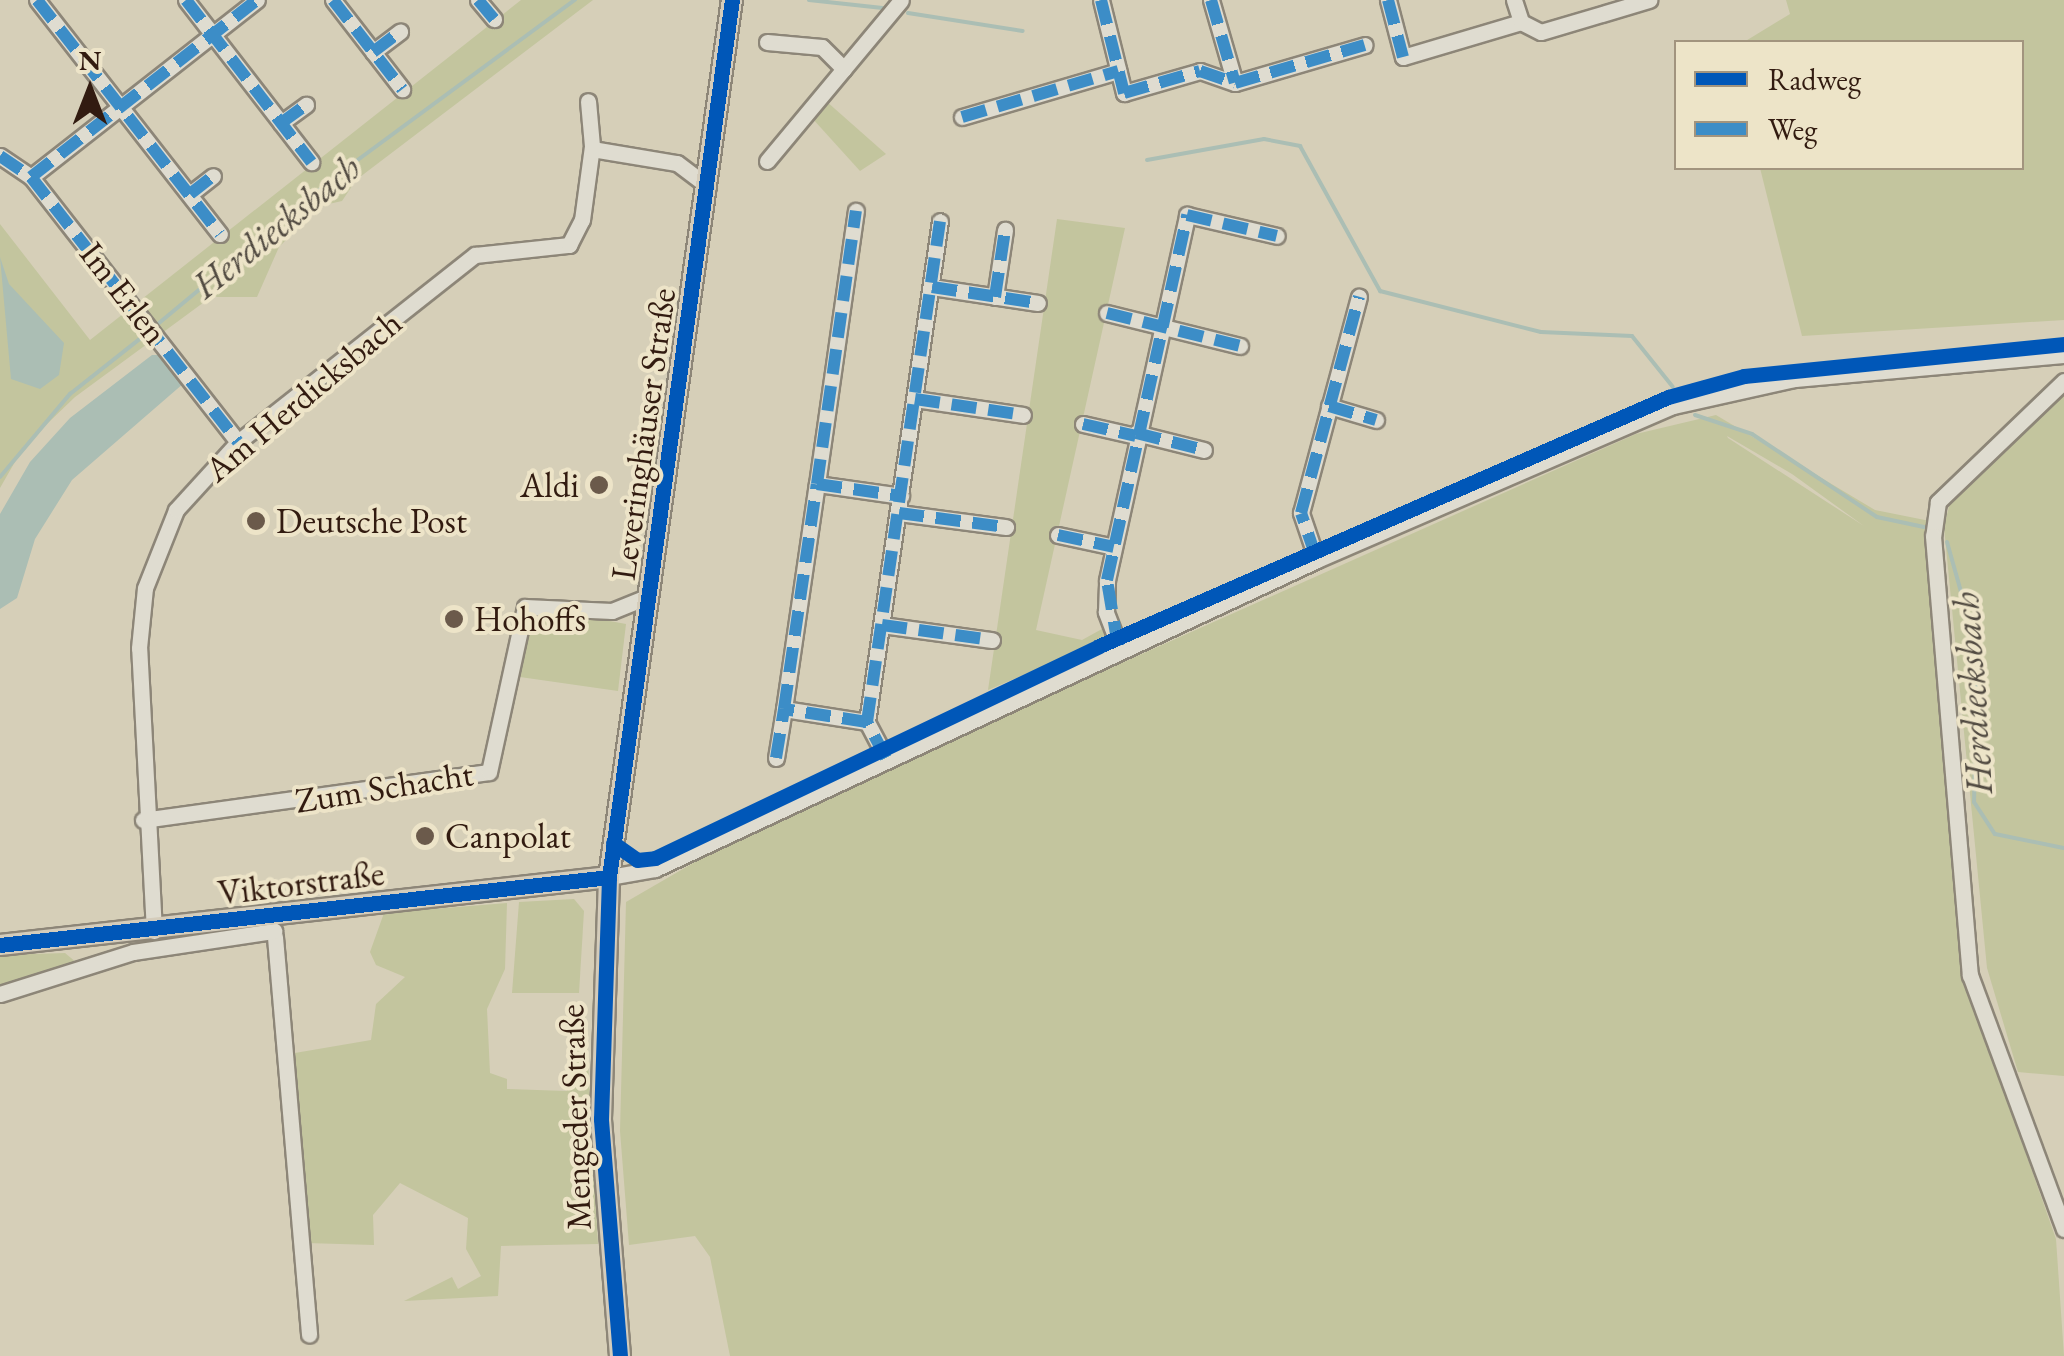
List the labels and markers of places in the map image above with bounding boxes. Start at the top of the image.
place label: Aldi [520,464,579,506]
marker: Aldi [588,474,610,496]
place label: Deutsche Post [276,500,467,542]
marker: Deutsche Post [245,510,267,532]
place label: Hohoffs [474,598,586,640]
marker: Hohoffs [443,608,465,630]
place label: Canpolat [445,815,571,857]
marker: Canpolat [414,825,436,847]

